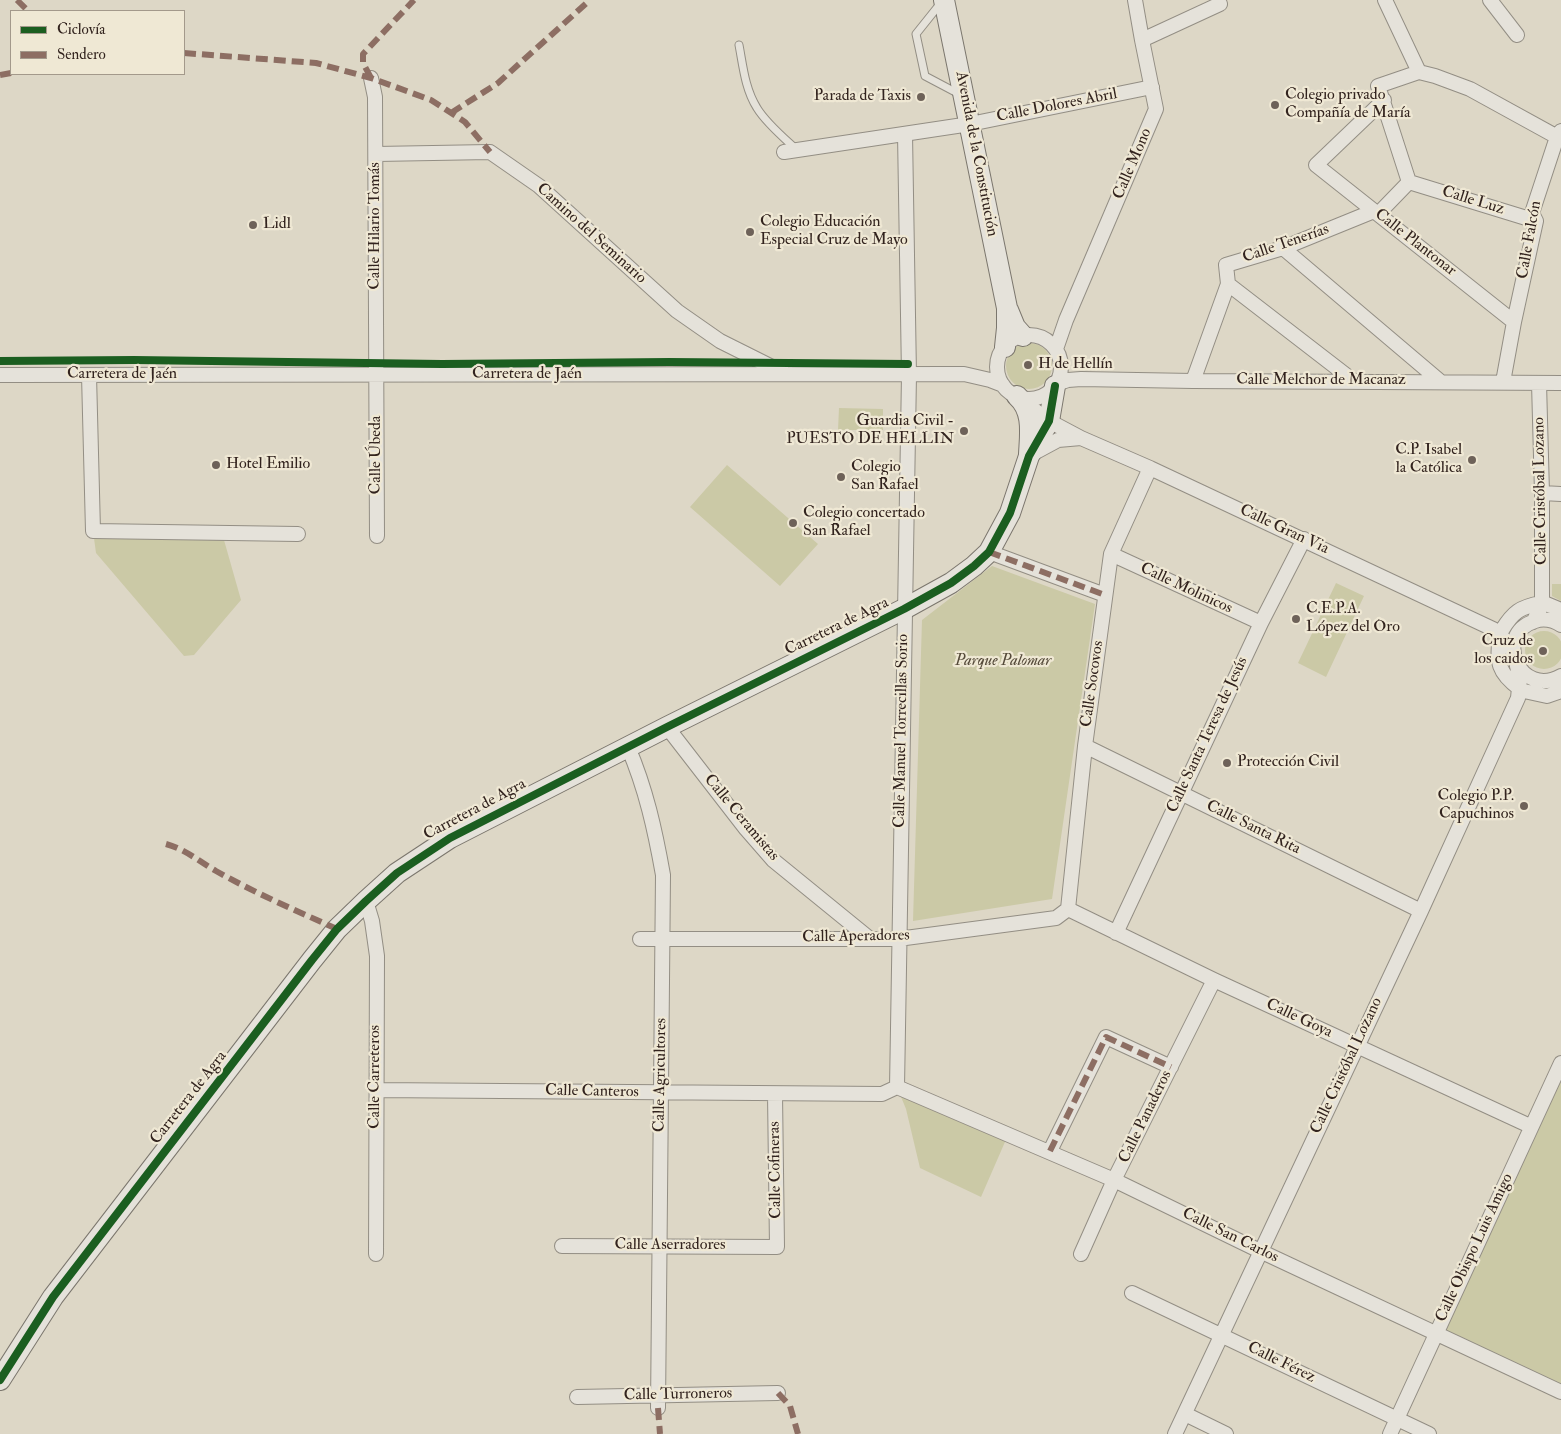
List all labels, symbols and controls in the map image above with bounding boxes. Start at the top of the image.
legend [10,10,185,75]
text: Ciclovía [57,20,105,39]
text: Sendero [57,45,106,64]
street label: Avenida de la Constitución [951,70,1001,238]
street label: Calle Dolores Abril [995,85,1119,127]
place label: Colegio privado Compañía de María [1285,86,1411,124]
place label: Parada de Taxis [814,87,911,107]
marker: Parada de Taxis [915,91,927,103]
marker: Colegio privado Compañía de María [1269,99,1281,111]
street label: Calle Mono [1109,126,1157,202]
street label: Calle Hilario Tomás [366,162,386,290]
street label: Camino del Seminario [532,180,650,288]
street label: Calle Luz [1440,182,1506,220]
street label: Calle Falcón [1514,199,1546,281]
street label: Calle Plantonar [1370,205,1460,281]
place label: Colegio Educación Especial Cruz de Mayo [760,213,908,251]
place label: Lidl [263,215,291,235]
marker: Lidl [247,219,259,231]
street label: Calle Tenerías [1240,220,1332,268]
marker: Colegio Educación Especial Cruz de Mayo [744,226,756,238]
place label: H de Hellín [1038,355,1113,375]
marker: H de Hellín [1022,359,1034,371]
street label: Carretera de Jaén [67,365,177,385]
street label: Carretera de Jaén [472,365,582,385]
street label: Calle Melchor de Macanaz [1236,371,1406,391]
place label: Guardia Civil - PUESTO DE HELLIN [786,412,954,450]
street label: Calle Úbeda [367,416,387,494]
street label: Calle Cristóbal Lozano [1530,417,1552,565]
marker: Guardia Civil - PUESTO DE HELLIN [958,425,970,437]
place label: C.P. Isabel la Católica [1395,441,1462,479]
marker: C.P. Isabel la Católica [1466,454,1478,466]
place label: Hotel Emilio [226,455,310,475]
place label: Colegio San Rafael [851,458,919,496]
marker: Hotel Emilio [210,459,222,471]
marker: Colegio San Rafael [835,471,847,483]
street label: Calle Gran Via [1236,501,1332,559]
place label: Colegio concertado San Rafael [803,504,925,542]
marker: Colegio concertado San Rafael [787,517,799,529]
street label: Calle Molinicos [1137,559,1235,619]
street label: Carretera de Agra [782,594,892,660]
place label: C.E.P.A. López del Oro [1306,600,1400,638]
marker: C.E.P.A. López del Oro [1290,613,1302,625]
place label: Cruz de los caidos [1474,632,1533,670]
street label: Calle Manuel Torrecillas Sorio [891,634,913,828]
street label: Calle Socovos [1077,640,1109,728]
marker: Cruz de los caidos [1537,645,1549,657]
park label: Parque Palomar [955,652,1051,672]
street label: Calle Santa Teresa de Jesús [1163,654,1253,816]
place label: Protección Civil [1237,753,1339,773]
marker: Protección Civil [1221,757,1233,769]
street label: Calle Ceramistas [699,771,783,865]
street label: Carretera de Agra [421,775,529,845]
place label: Colegio P.P. Capuchinos [1438,787,1514,825]
street label: Calle Santa Rita [1203,797,1303,859]
marker: Colegio P.P. Capuchinos [1518,800,1530,812]
street label: Calle Aperadores [802,926,910,948]
street label: Calle Goya [1263,995,1335,1043]
street label: Calle Cristóbal Lozano [1307,995,1387,1137]
street label: Calle Agricultores [650,1018,672,1132]
street label: Calle Carreteros [366,1025,386,1129]
street label: Carretera de Agra [147,1048,231,1148]
street label: Calle Panaderos [1115,1068,1177,1166]
street label: Calle Canteros [545,1082,639,1102]
street label: Calle Cofineras [766,1121,786,1219]
street label: Calle Obispo Luis Amigo [1432,1171,1518,1325]
street label: Calle San Carlos [1179,1204,1281,1268]
street label: Calle Aserradores [615,1236,725,1256]
street label: Calle Férez [1244,1338,1318,1388]
street label: Calle Turroneros [624,1384,732,1406]

